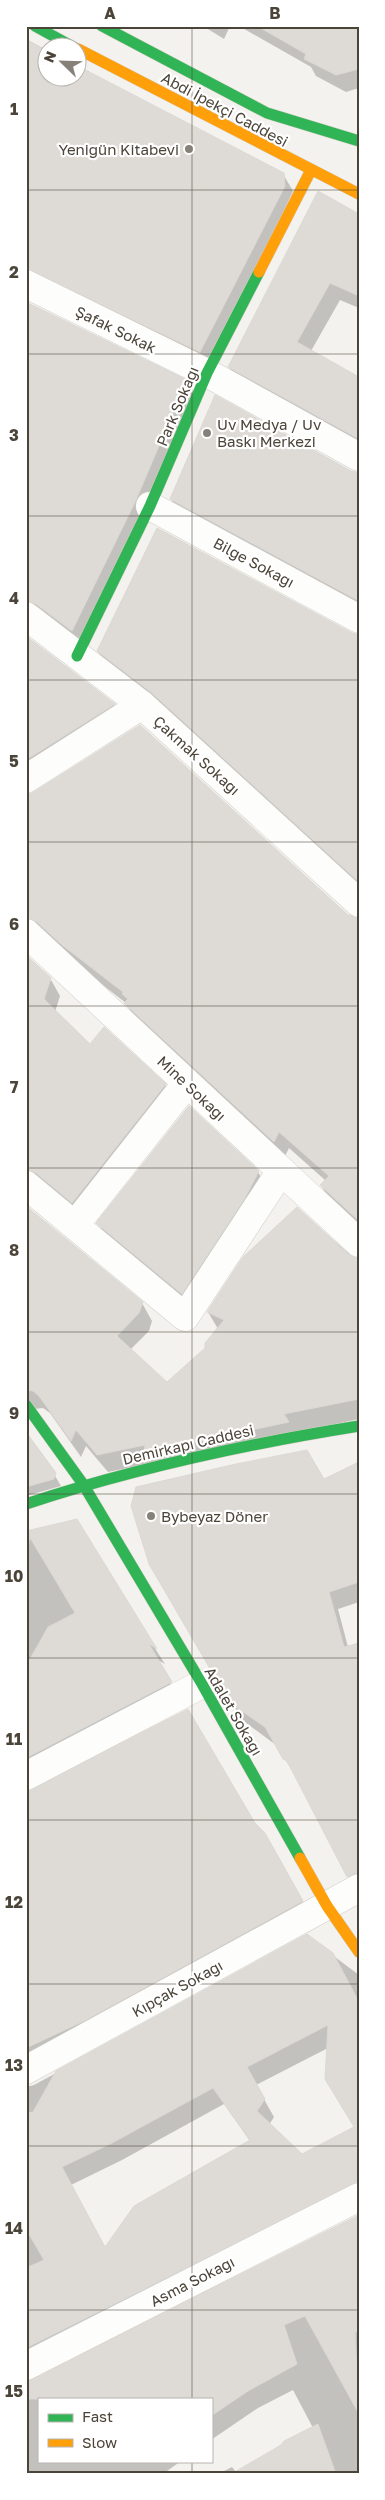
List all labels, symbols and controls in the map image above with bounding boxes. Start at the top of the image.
text: A [104,3,116,23]
text: B [269,3,281,23]
north arrow [38,38,88,88]
text: N [40,49,59,65]
street label: Abdi İpekçi Caddesi [159,68,291,150]
text: 1 [10,99,18,119]
place label: Yenigün Kitabevi [58,140,179,158]
marker: Yenigün Kitabevi [183,143,195,155]
text: 2 [9,262,19,282]
street label: Şafak Sokak [73,302,160,357]
street label: Park Sokağı [152,363,202,449]
place label: Uv Medya / Uv Baskı Merkezi [217,415,322,450]
text: 3 [9,425,19,445]
marker: Uv Medya / Uv Baskı Merkezi [201,427,213,439]
street label: Bilge Sokağı [210,533,298,591]
text: 4 [9,588,19,608]
street label: Çakmak Sokağı [150,712,244,798]
text: 5 [9,751,19,771]
text: 6 [9,914,19,934]
street label: Mine Sokağı [154,1052,230,1124]
text: 7 [10,1077,19,1097]
text: 8 [9,1240,19,1260]
text: 9 [9,1403,19,1423]
street label: Demirkapı Caddesi [121,1420,255,1468]
place label: Bybeyaz Döner [161,1507,268,1525]
marker: Bybeyaz Döner [145,1510,157,1522]
text: 10 [5,1566,23,1586]
street label: Adalet Sokağı [201,1663,267,1759]
text: 11 [6,1729,22,1749]
text: 12 [5,1892,23,1912]
street label: Kıpçak Sokağı [128,1956,226,2020]
text: 13 [5,2055,23,2075]
text: 14 [5,2218,23,2238]
street label: Asma Sokağı [147,2252,237,2310]
text: 15 [5,2381,23,2401]
legend [38,2398,212,2462]
text: Fast [82,2407,113,2425]
text: Slow [82,2433,117,2451]

